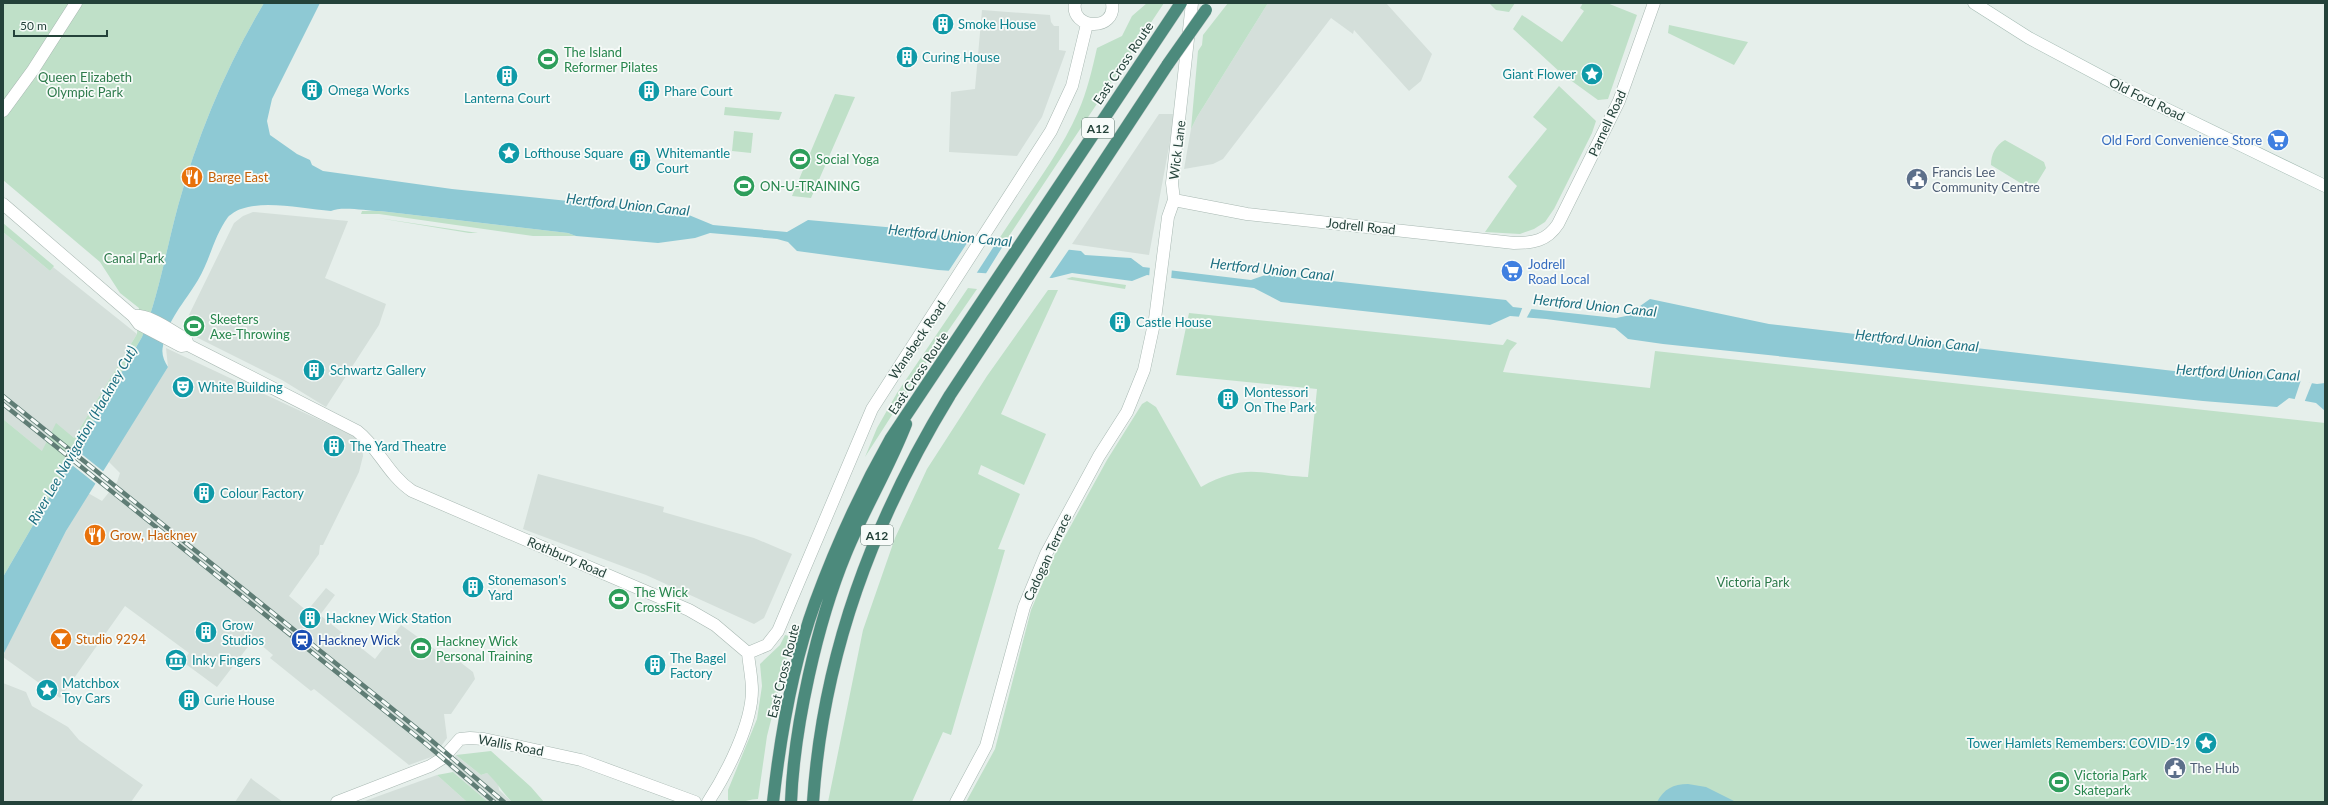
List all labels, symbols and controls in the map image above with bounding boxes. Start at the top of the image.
building icon: Smoke House [930,11,956,37]
scale bar [14,12,107,38]
place label: Smoke House [958,16,1036,32]
text: 50 m [20,18,47,33]
street label: East Cross Route [1089,18,1157,107]
place label: The Island Reformer Pilates [564,44,658,75]
building icon: Curing House [894,44,920,70]
sports icon: The Island Reformer Pilates [535,46,561,72]
place label: Curing House [922,49,1000,65]
place icon: Giant Flower [1579,61,1605,87]
building icon: Lanterna Court [494,63,520,89]
place label: Giant Flower [1503,66,1576,82]
park label: Queen Elizabeth Olympic Park [38,69,132,100]
street label: Old Ford Road [2107,74,2187,124]
building icon: Omega Works [299,77,325,103]
building icon: Phare Court [636,78,662,104]
place label: Omega Works [328,82,410,98]
place label: Phare Court [664,83,733,99]
street label: Parnell Road [1585,87,1629,159]
place label: Lanterna Court [464,90,550,106]
road number: A12 [1082,118,1114,138]
street label: Wick Lane [1165,119,1189,181]
supermarket icon: Old Ford Convenience Store [2265,127,2291,153]
place label: Old Ford Convenience Store [2102,132,2262,148]
place icon: Lofthouse Square [496,140,522,166]
place label: Lofthouse Square [524,145,623,161]
place label: Whitemantle Court [656,145,730,176]
sports icon: Social Yoga [787,146,813,172]
building icon: Whitemantle Court [627,147,653,173]
place label: Social Yoga [816,151,879,167]
restaurant icon: Barge East [179,164,205,190]
place label: Francis Lee Community Centre [1932,164,2040,195]
public building icon: Francis Lee Community Centre [1904,166,1930,192]
place label: Barge East [208,169,269,185]
sports icon: ON-U-TRAINING [731,173,757,199]
place label: ON-U-TRAINING [760,178,860,194]
water label: Hertford Union Canal [565,189,691,219]
street label: Jodrell Road [1326,214,1396,238]
water label: Hertford Union Canal [887,220,1013,250]
park label: Canal Park [104,250,165,266]
water label: Hertford Union Canal [1209,254,1335,284]
place label: Jodrell Road Local [1528,256,1589,287]
supermarket icon: Jodrell Road Local [1499,258,1525,284]
water label: Hertford Union Canal [1532,290,1658,320]
street label: Wansbeck Road [885,298,949,382]
building icon: Castle House [1107,309,1133,335]
place label: Skeeters Axe-Throwing [210,311,290,342]
sports icon: Skeeters Axe-Throwing [181,313,207,339]
place label: Castle House [1136,314,1212,330]
water label: Hertford Union Canal [1854,325,1980,355]
street label: East Cross Route [884,328,952,417]
water label: River Lee Navigation (Hackney Cut) [24,342,140,527]
building icon: Schwartz Gallery [301,357,327,383]
water label: Hertford Union Canal [2176,360,2300,384]
place label: Schwartz Gallery [330,362,426,378]
theatre icon: White Building [170,374,196,400]
place label: White Building [198,379,283,395]
place label: Montessori On The Park [1244,384,1315,415]
building icon: Montessori On The Park [1215,386,1241,412]
building icon: The Yard Theatre [321,433,347,459]
place label: The Yard Theatre [350,438,447,454]
building icon: Colour Factory [191,480,217,506]
place label: Colour Factory [220,485,304,501]
street label: Cadogan Terrace [1020,510,1074,603]
restaurant icon: Grow, Hackney [82,522,108,548]
road number: A12 [861,525,893,545]
place label: Grow, Hackney [110,527,197,543]
street label: Rothbury Road [525,533,609,581]
place label: Stonemason's Yard [488,572,567,603]
building icon: Stonemason's Yard [460,574,486,600]
park label: Victoria Park [1716,574,1790,590]
place label: The Wick CrossFit [634,584,689,615]
sports icon: The Wick CrossFit [606,586,632,612]
building icon: Hackney Wick Station [297,605,323,631]
place label: Hackney Wick Station [326,610,452,626]
place label: Grow Studios [222,617,264,648]
building icon: Grow Studios [193,619,219,645]
street label: East Cross Route [764,622,802,720]
bar icon: Studio 9294 [48,626,74,652]
station icon: Hackney Wick [289,627,315,653]
place label: Studio 9294 [76,631,146,647]
place label: Hackney Wick [318,632,400,648]
place label: Hackney Wick Personal Training [436,633,533,664]
sports icon: Hackney Wick Personal Training [408,635,434,661]
museum icon: Inky Fingers [163,647,189,673]
place label: The Bagel Factory [670,650,726,681]
place label: Inky Fingers [192,652,261,668]
building icon: The Bagel Factory [642,652,668,678]
place label: Matchbox Toy Cars [62,675,120,706]
place icon: Matchbox Toy Cars [34,677,60,703]
building icon: Curie House [176,687,202,713]
place label: Curie House [204,692,275,708]
place icon: Tower Hamlets Remembers: COVID-19 [2193,730,2219,756]
street label: Wallis Road [477,731,545,759]
place label: Tower Hamlets Remembers: COVID-19 [1967,735,2190,751]
public building icon: The Hub [2162,755,2188,781]
place label: The Hub [2190,760,2239,776]
place label: Victoria Park Skatepark [2074,767,2148,798]
sports icon: Victoria Park Skatepark [2046,769,2072,795]

